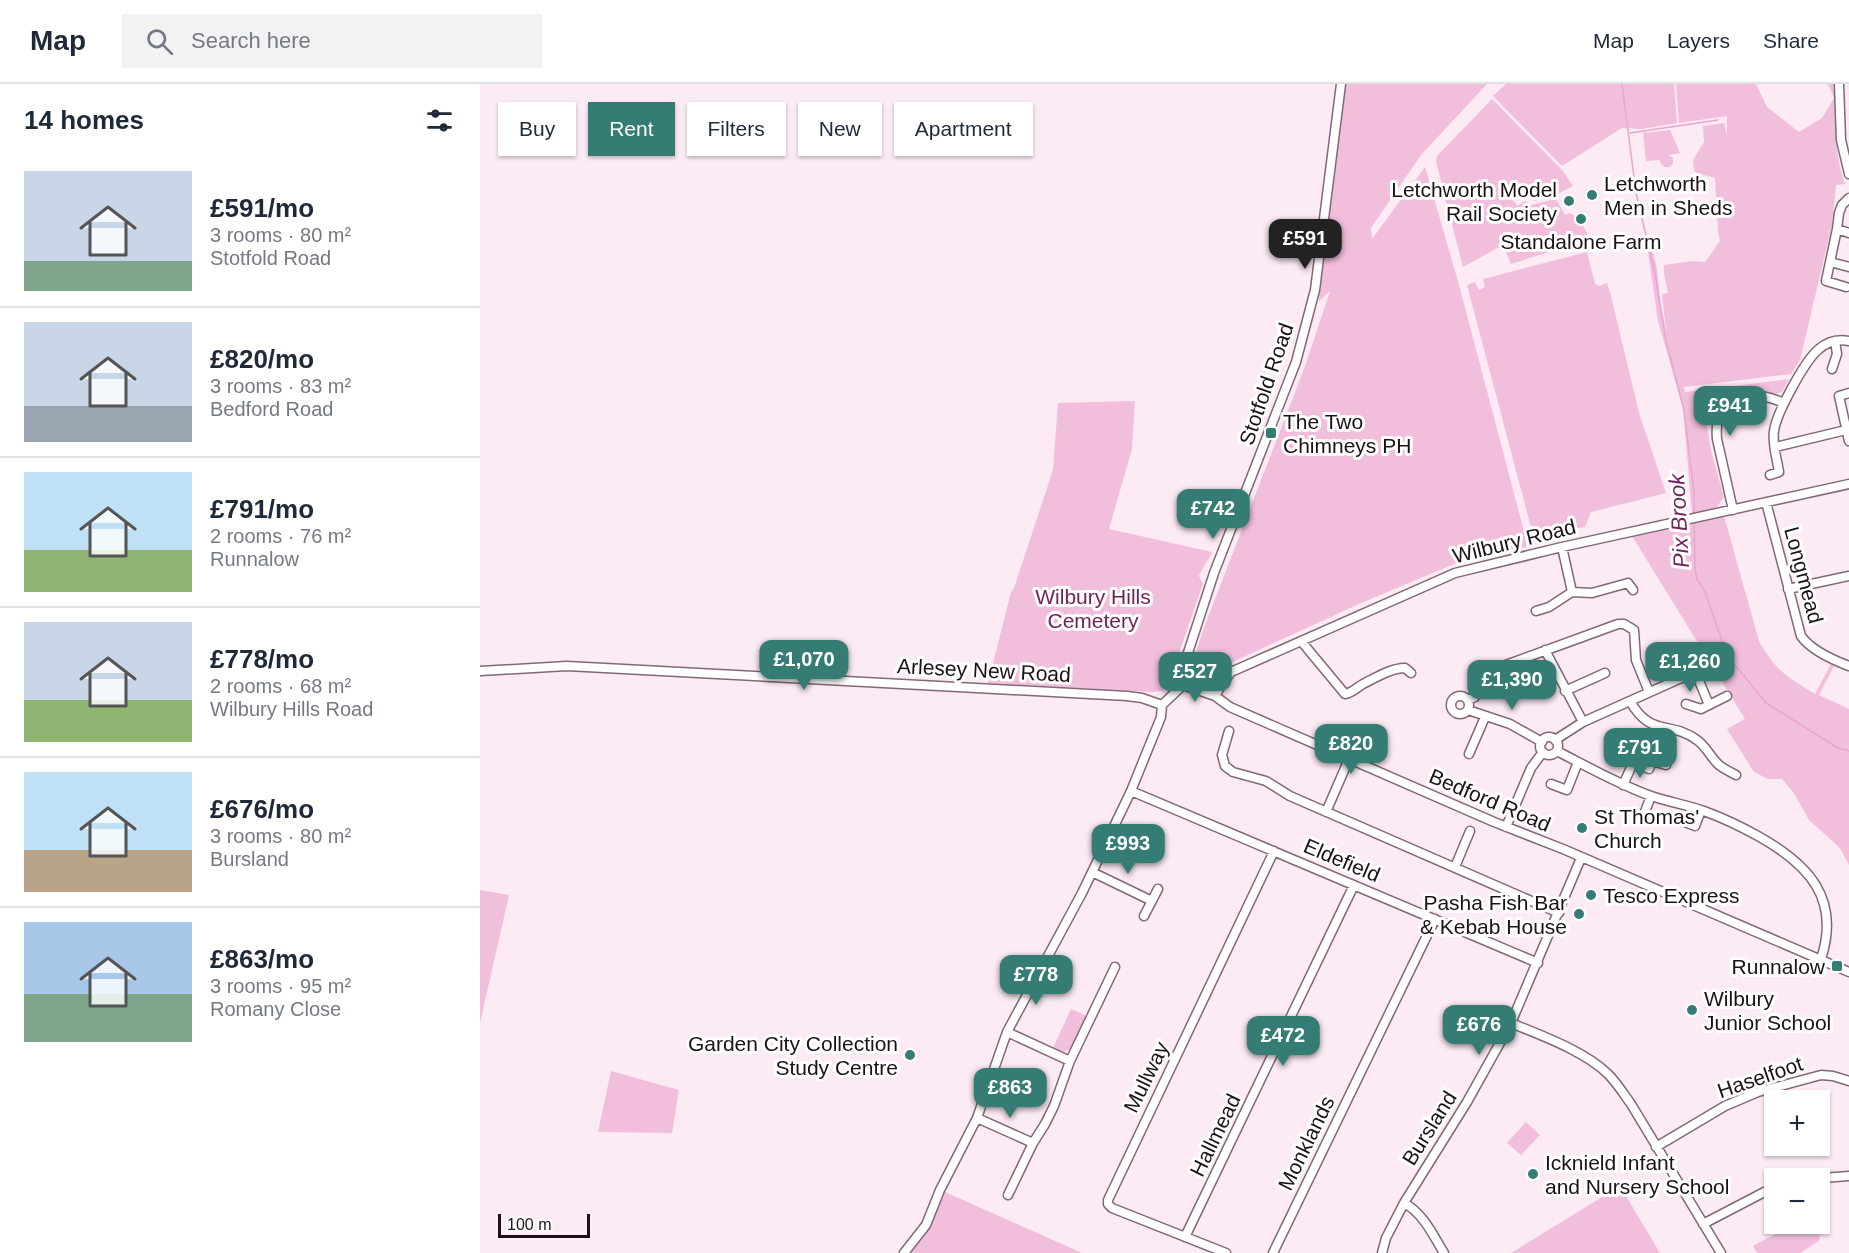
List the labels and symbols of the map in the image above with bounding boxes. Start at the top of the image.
place label: Letchworth Men in Sheds [1604,172,1732,219]
place label: Letchworth Model Rail Society [1391,178,1557,225]
marker: Letchworth Men in Sheds [1585,188,1599,202]
marker: Letchworth Model Rail Society [1562,194,1576,208]
marker: Standalone Farm [1574,212,1588,226]
pin: £591 [1269,219,1341,270]
place label: Standalone Farm [1500,230,1662,253]
street label: Stotfold Road [1234,320,1298,448]
pin: £941 [1694,386,1766,437]
place label: The Two Chimneys PH [1283,410,1411,457]
marker: The Two Chimneys PH [1264,426,1278,440]
water label: Pix Brook [1664,472,1694,569]
pin: £742 [1177,489,1249,540]
street label: Wilbury Road [1450,515,1578,567]
street label: Longmead [1780,524,1828,626]
park label: Wilbury Hills Cemetery [1035,585,1151,632]
pin: £1,070 [755,640,853,691]
pin: £1,260 [1641,642,1739,693]
pin: £527 [1159,652,1231,703]
street label: Arlesey New Road [897,654,1071,686]
pin: £1,390 [1463,660,1561,711]
pin: £820 [1315,724,1387,775]
pin: £791 [1604,728,1676,779]
street label: Bedford Road [1426,764,1554,836]
place label: St Thomas' Church [1594,805,1699,852]
marker: St Thomas' Church [1575,821,1589,835]
pin: £993 [1092,824,1164,875]
street label: Eldefield [1300,834,1384,886]
place label: Tesco Express [1603,884,1740,907]
marker: Tesco Express [1584,888,1598,902]
place label: Pasha Fish Bar & Kebab House [1420,891,1567,938]
marker: Pasha Fish Bar & Kebab House [1572,907,1586,921]
pin: £778 [1000,955,1072,1006]
place label: Runnalow [1732,955,1826,978]
marker: Runnalow [1830,959,1844,973]
place label: Wilbury Junior School [1704,987,1831,1034]
marker: Wilbury Junior School [1685,1003,1699,1017]
pin: £676 [1443,1005,1515,1056]
pin: £472 [1247,1016,1319,1067]
place label: Garden City Collection Study Centre [688,1032,898,1079]
street label: Mullway [1119,1037,1173,1116]
marker: Garden City Collection Study Centre [903,1048,917,1062]
street label: Haselfoot [1714,1052,1806,1102]
pin: £863 [974,1068,1046,1119]
street label: Bursland [1397,1087,1461,1169]
street label: Hallmead [1185,1090,1245,1180]
street label: Monklands [1273,1092,1339,1194]
place label: Icknield Infant and Nursery School [1545,1151,1729,1198]
marker: Icknield Infant and Nursery School [1526,1167,1540,1181]
scale bar [498,1211,590,1238]

